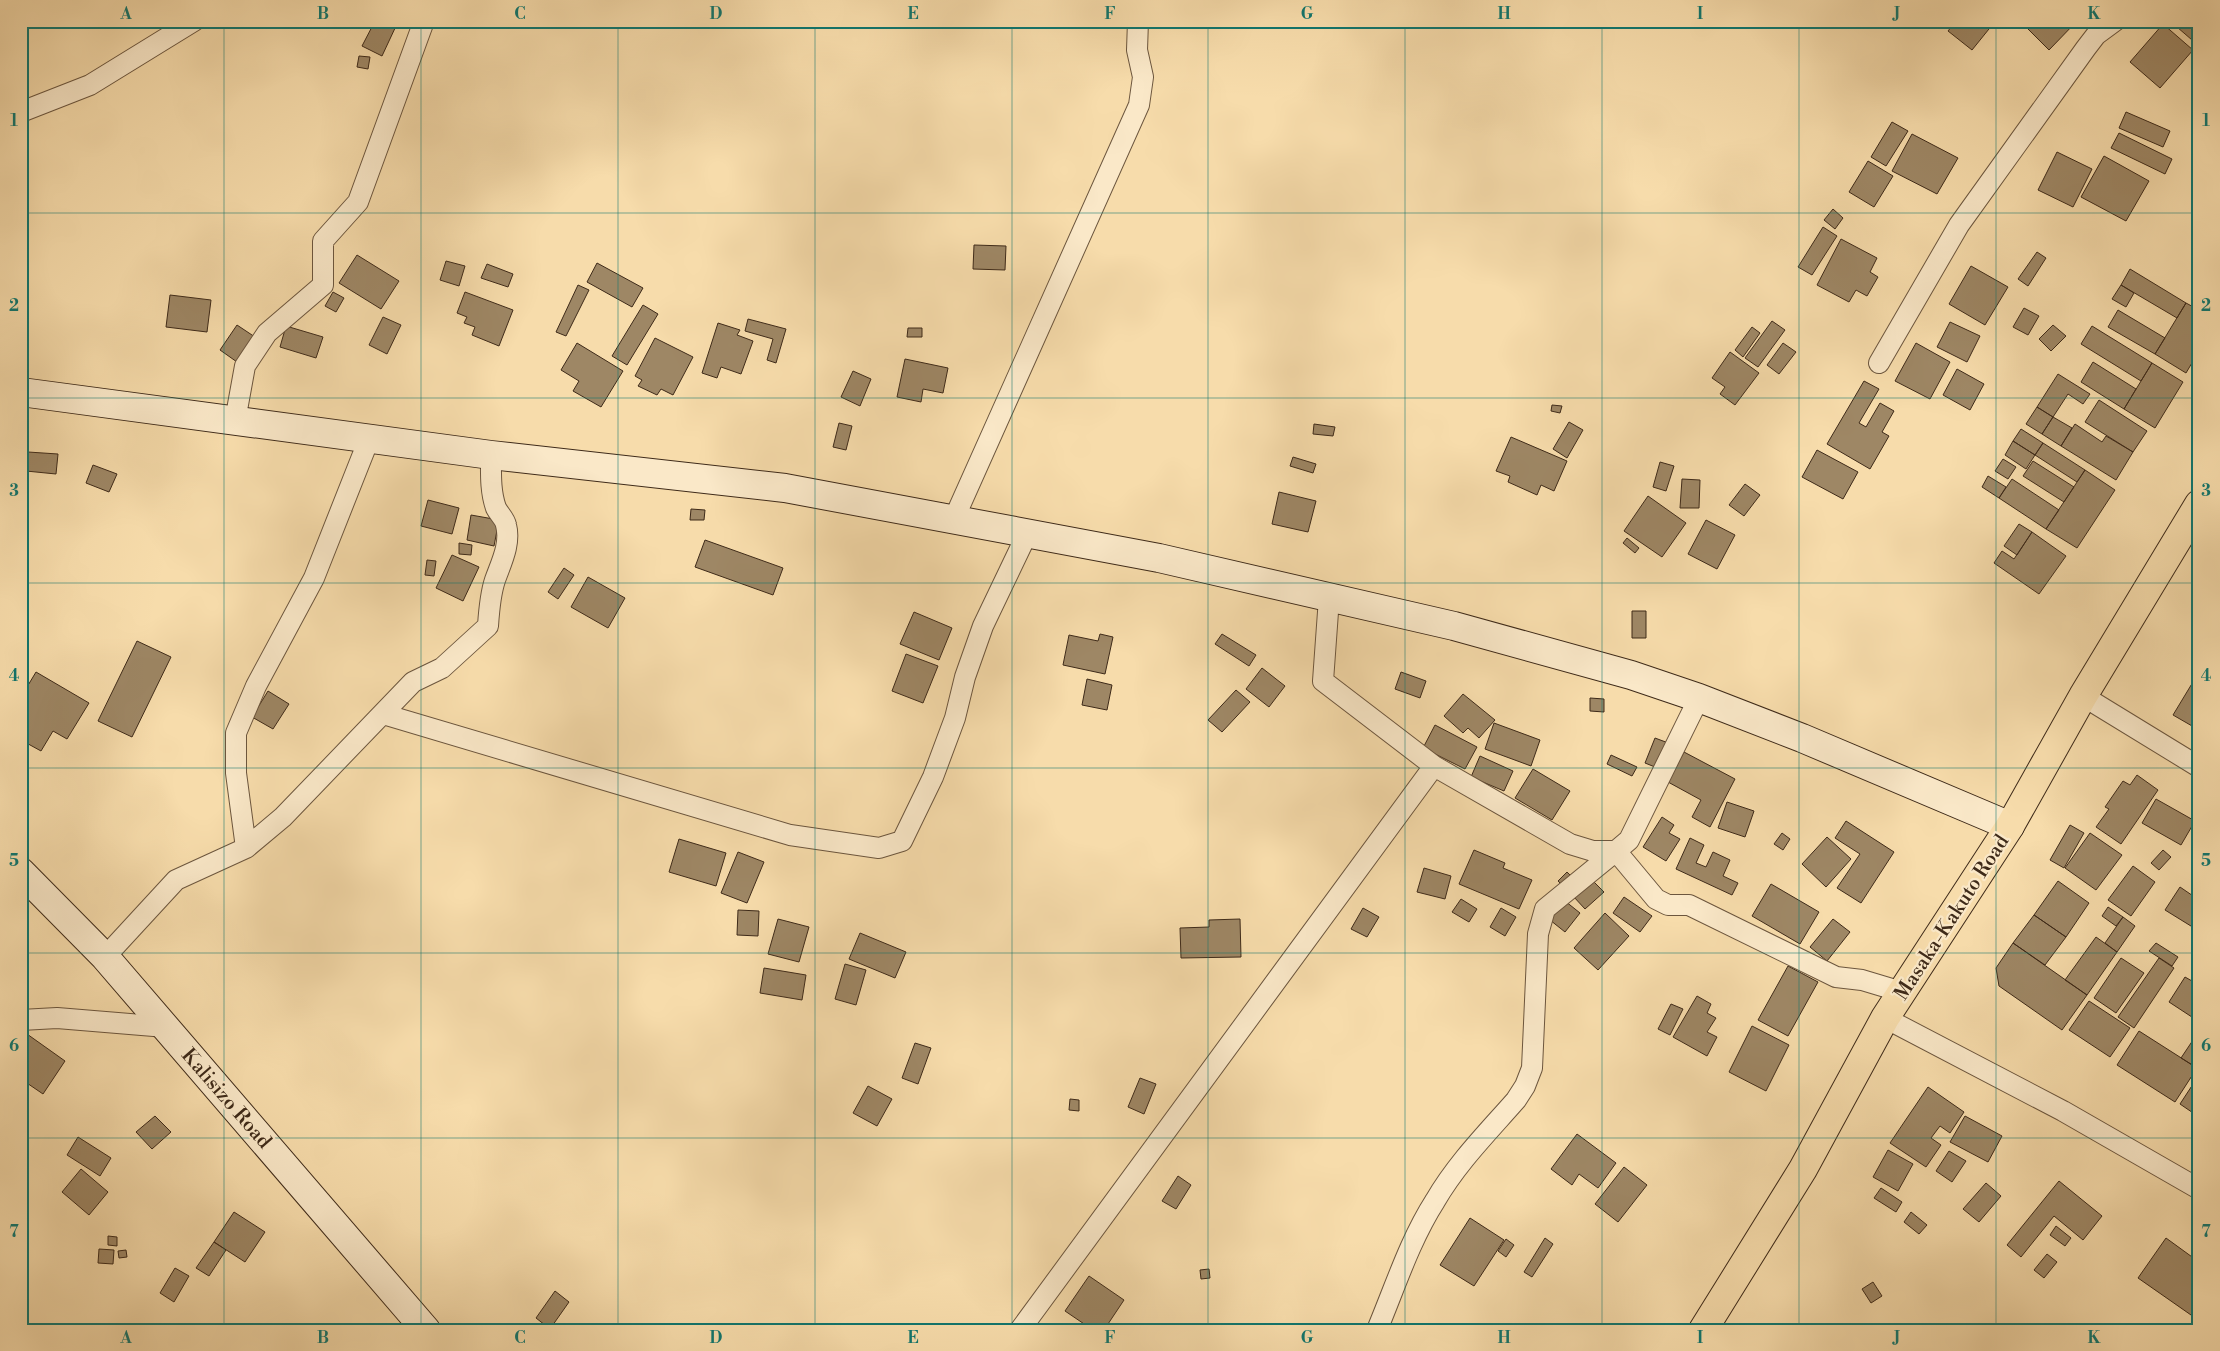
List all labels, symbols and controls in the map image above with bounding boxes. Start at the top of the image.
text: A [119,4,132,24]
text: B [317,4,329,24]
text: C [514,4,526,24]
text: D [710,4,723,24]
text: E [907,4,919,24]
text: F [1104,4,1116,24]
text: G [1301,4,1314,24]
text: H [1497,4,1511,24]
text: I [1697,4,1703,24]
text: J [1892,4,1900,24]
text: K [2088,4,2102,24]
text: 1 [10,111,18,131]
text: 1 [2202,111,2210,131]
text: 2 [9,296,19,316]
text: 2 [2201,296,2211,316]
text: 3 [9,481,19,501]
text: 3 [2201,481,2211,501]
text: 4 [9,666,20,686]
text: 4 [2201,666,2212,686]
street label: Masaka-Kakuto Road [1889,830,2015,1005]
text: 5 [9,851,19,871]
text: 5 [2201,851,2211,871]
text: 6 [9,1036,19,1056]
text: 6 [2201,1036,2211,1056]
street label: Kalisizo Road [176,1044,277,1155]
text: 7 [9,1222,19,1242]
text: 7 [2201,1222,2211,1242]
text: A [119,1328,132,1348]
text: B [317,1328,329,1348]
text: C [514,1328,526,1348]
text: D [710,1328,723,1348]
text: E [907,1328,919,1348]
text: F [1104,1328,1116,1348]
text: G [1301,1328,1314,1348]
text: H [1497,1328,1511,1348]
text: I [1697,1328,1703,1348]
text: J [1892,1328,1900,1348]
text: K [2088,1328,2102,1348]

